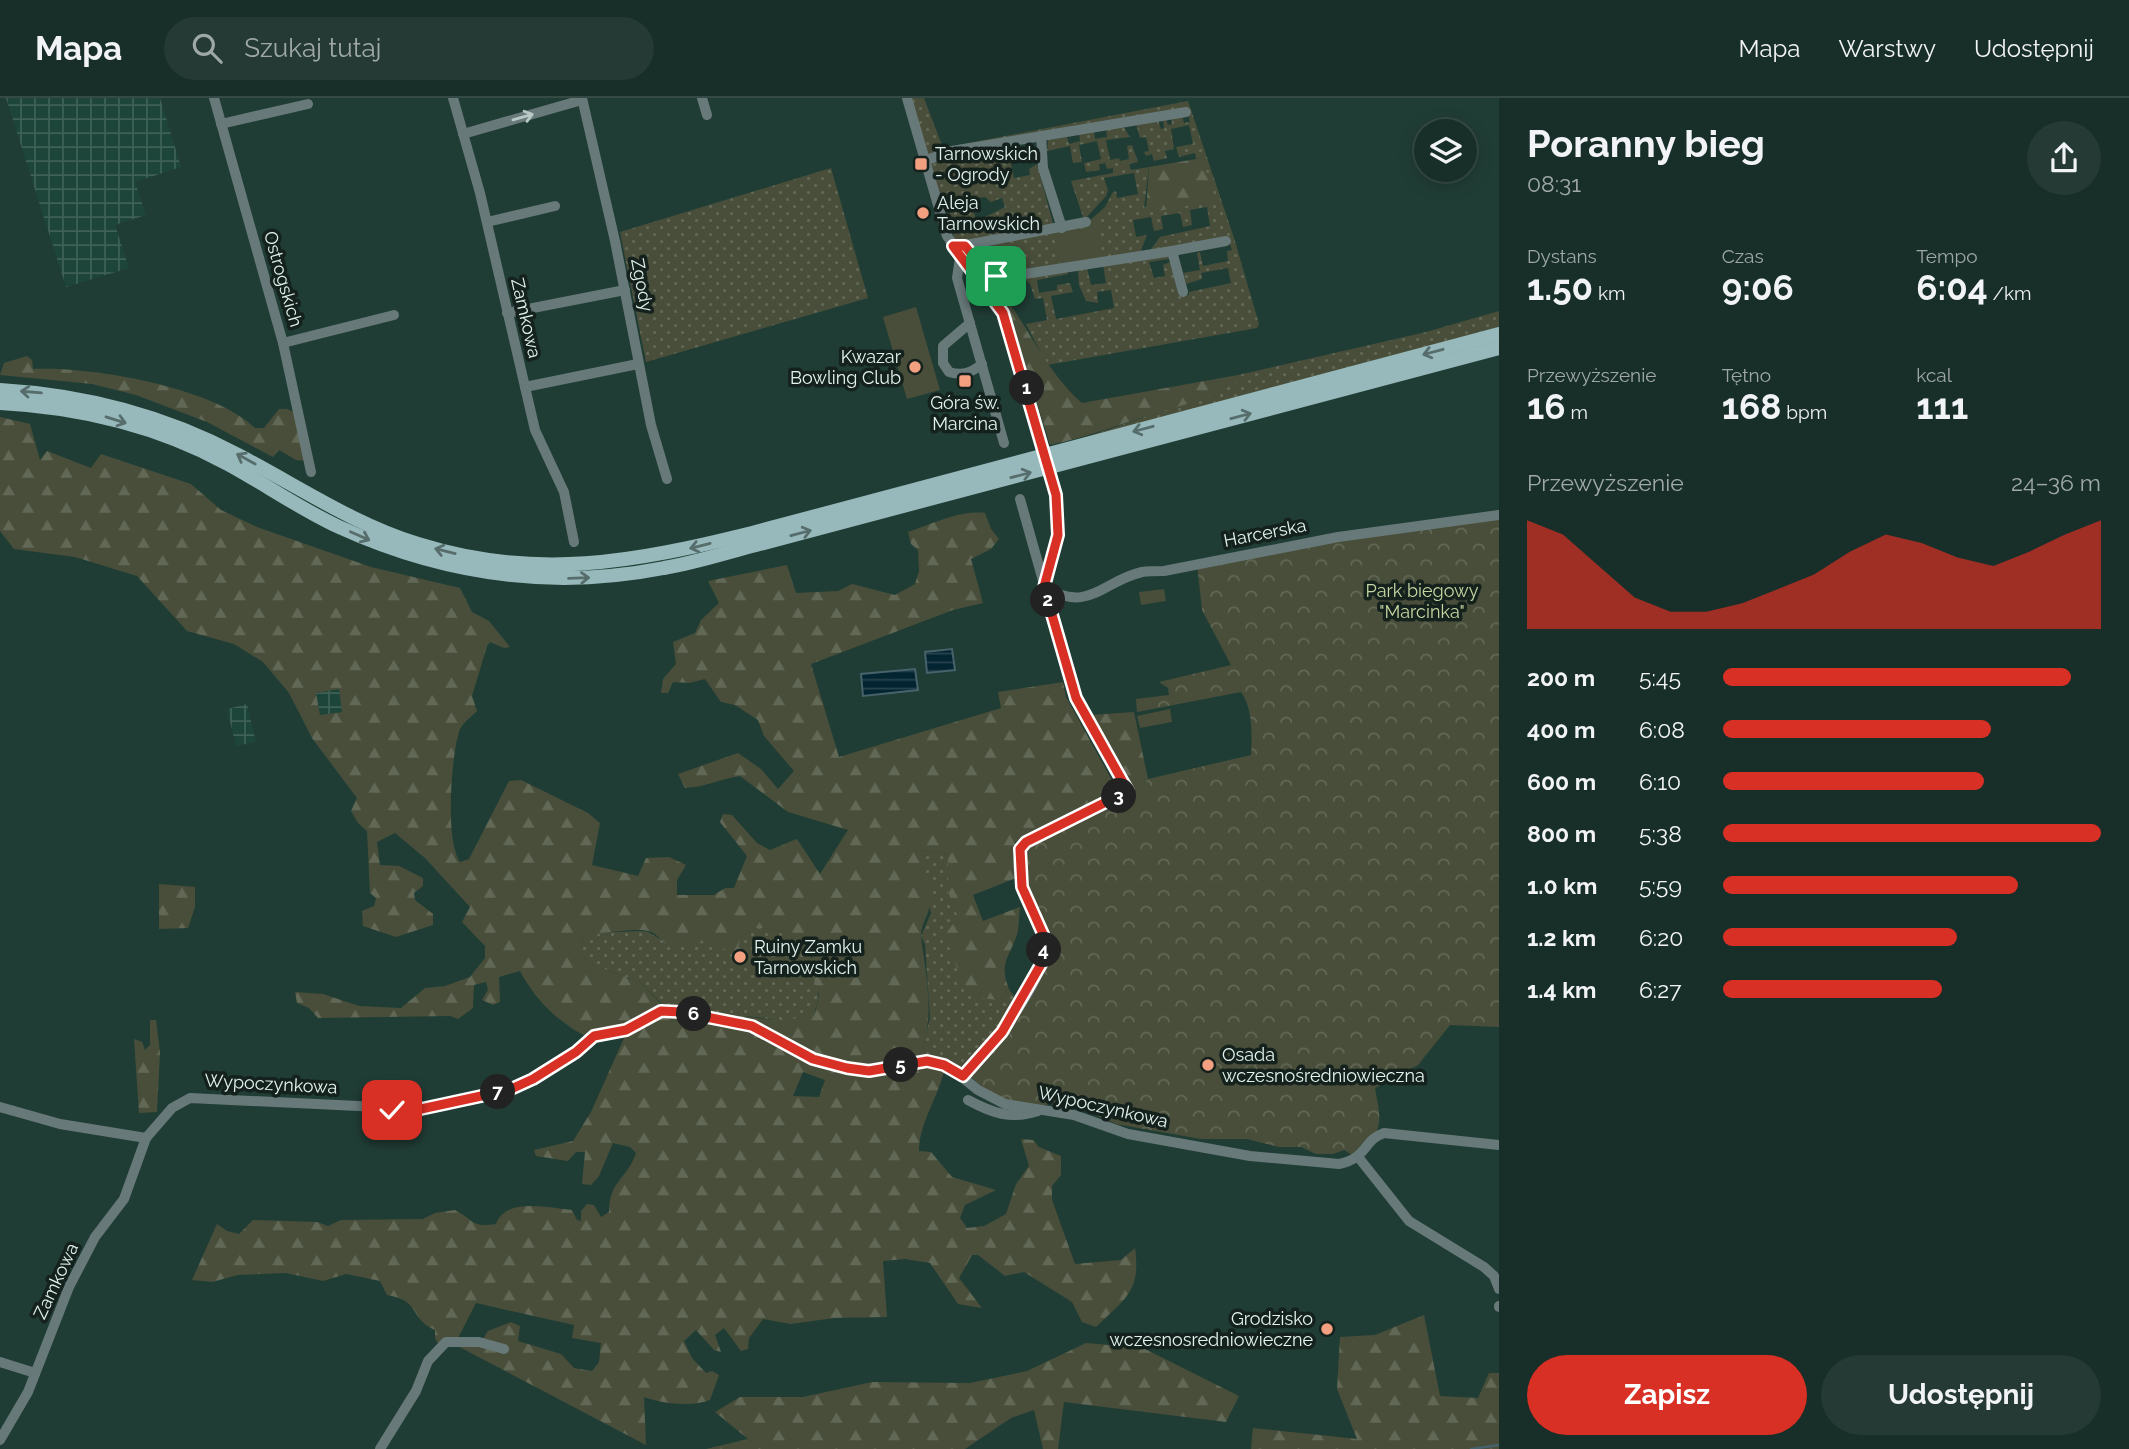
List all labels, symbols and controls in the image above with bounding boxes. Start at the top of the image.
search box [164,17,654,80]
text: Mapa [35,29,122,68]
icon: search [188,29,226,67]
text: Szukaj tutaj [244,33,381,63]
text: Mapa [1739,34,1800,63]
text: Warstwy [1838,34,1936,63]
text: Udostępnij [1974,34,2094,63]
one-way arrow [511,110,534,123]
map controls [1414,119,1477,182]
button: layers [1414,119,1477,182]
text: Poranny bieg [1527,121,1765,166]
button: share [2027,121,2101,195]
place label: Tarnowskich - Ogrody [935,143,1038,185]
marker: Tarnowskich - Ogrody [913,156,929,172]
text: 08:31 [1527,170,1581,197]
place label: Aleja Tarnowskich [937,192,1040,234]
marker: Aleja Tarnowskich [915,205,931,221]
street label: Ostrogskich [260,229,307,329]
text: Dystans [1527,245,1597,267]
text: Czas [1722,245,1764,267]
text: Tempo [1916,245,1977,267]
pin [966,246,1026,306]
street label: Zgody [627,256,658,314]
icon: arrive [977,257,1015,295]
text: 1.50 [1527,267,1593,308]
text: 9:06 [1722,267,1794,308]
text: 6:04 [1916,267,1988,308]
street label: Zamkowa [507,276,546,360]
text: km [1593,282,1625,304]
text: /km [1988,282,2032,304]
place label: Kwazar Bowling Club [790,346,902,388]
one-way arrow [1422,346,1445,359]
marker: Kwazar Bowling Club [907,359,923,375]
text: Przewyższenie [1527,364,1656,386]
text: Tętno [1722,364,1771,386]
text: kcal [1916,364,1952,386]
pin: 1 [1010,370,1044,406]
marker: Góra św. Marcina [957,373,973,389]
text: 1 [1022,376,1031,398]
one-way arrow [20,385,43,398]
text: 16 [1527,386,1566,427]
text: 168 [1722,386,1781,427]
text: 111 [1916,386,1968,427]
place label: Góra św. Marcina [930,392,1000,434]
text: m [1566,401,1588,423]
text: bpm [1781,401,1827,423]
one-way arrow [1229,409,1252,422]
one-way arrow [104,415,126,427]
one-way arrow [1132,423,1155,436]
one-way arrow [237,452,257,466]
one-way arrow [1009,468,1032,481]
text: Przewyższenie [1527,469,1684,496]
text: 24–36 m [2011,469,2101,496]
street label: Harcerska [1222,514,1308,551]
one-way arrow [790,526,812,539]
one-way arrow [348,530,370,543]
one-way arrow [689,540,712,553]
one-way arrow [434,544,457,557]
one-way arrow [567,571,590,584]
park label: Park biegowy "Marcinka" [1366,580,1479,622]
pin: 2 [1030,582,1066,618]
text: 2 [1042,588,1053,610]
text: 200 m [1527,664,1595,691]
text: 5:45 [1639,664,1681,691]
text: 400 m [1527,716,1595,743]
text: 6:08 [1639,716,1685,743]
text: 600 m [1527,768,1596,795]
text: 6:10 [1639,768,1681,795]
pin: 3 [1102,778,1136,814]
text: 3 [1113,784,1124,806]
text: 800 m [1527,820,1596,847]
text: 5:38 [1639,820,1682,847]
text: 1.0 km [1527,872,1597,899]
text: 5:59 [1639,872,1682,899]
text: 1.2 km [1527,924,1596,951]
text: 6:20 [1639,924,1683,951]
pin: 4 [1026,932,1062,968]
place label: Ruiny Zamku Tarnowskich [754,936,862,978]
text: 4 [1038,938,1049,960]
marker: Ruiny Zamku Tarnowskich [732,949,748,965]
text: 1.4 km [1527,976,1596,1003]
text: 6:27 [1639,976,1681,1003]
pin: 6 [676,996,712,1032]
text: 6 [688,1002,699,1024]
place label: Osada wczesnośredniowieczna [1222,1044,1425,1086]
pin: 5 [884,1048,918,1082]
text: 5 [895,1053,906,1075]
marker: Osada wczesnośredniowieczna [1200,1057,1216,1073]
street label: Wypoczynkowa [204,1070,338,1097]
pin: 7 [480,1074,516,1110]
pin [362,1080,422,1140]
text: 7 [492,1080,503,1102]
street label: Wypoczynkowa [1036,1081,1170,1132]
icon: check [373,1091,411,1129]
street label: Zamkowa [29,1239,82,1322]
place label: Grodzisko wczesnosredniowieczne [1109,1308,1313,1350]
marker: Grodzisko wczesnosredniowieczne [1319,1321,1335,1337]
button: Zapisz [1527,1355,1807,1435]
button: Udostępnij [1821,1355,2101,1435]

